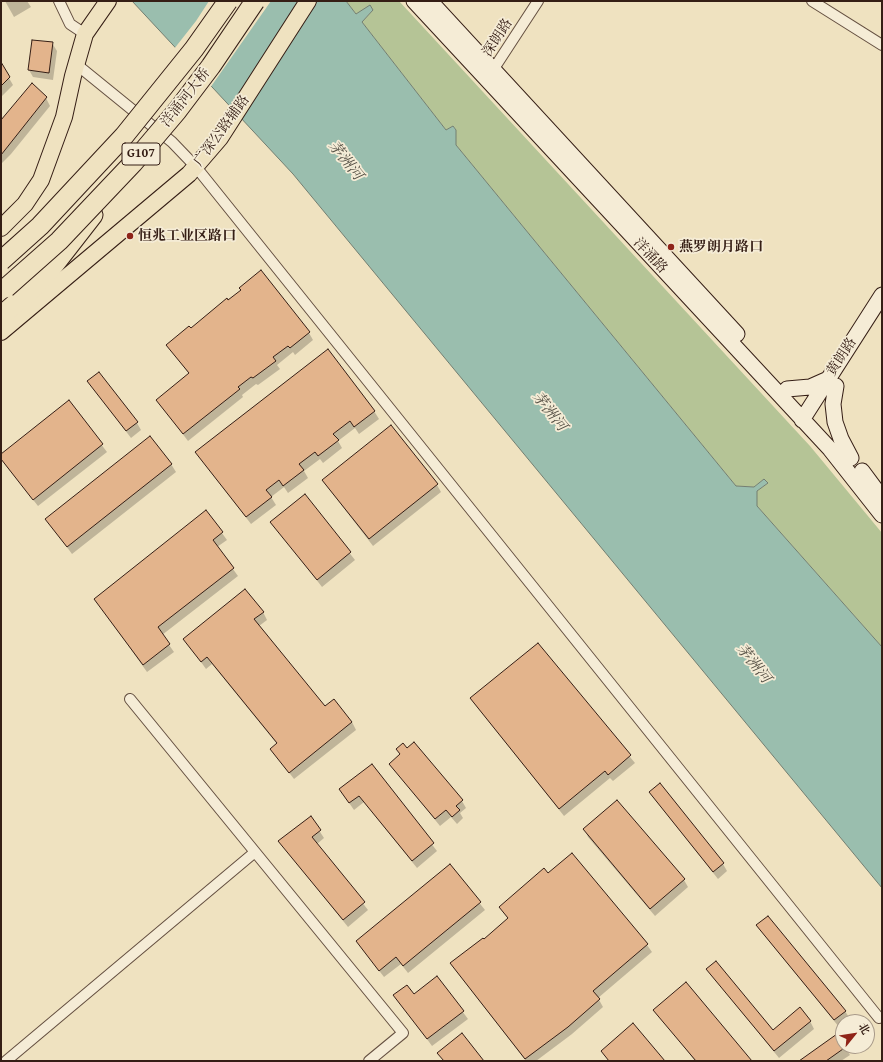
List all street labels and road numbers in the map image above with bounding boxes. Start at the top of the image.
street label: 深朗路 [480,16,516,60]
street label: 洋涌河大桥 [158,65,214,131]
street label: 广深公路辅路 [191,92,253,170]
road number: G107 [122,143,160,165]
street label: 洋涌路 [630,235,670,277]
street label: 黄朗路 [824,335,860,379]

